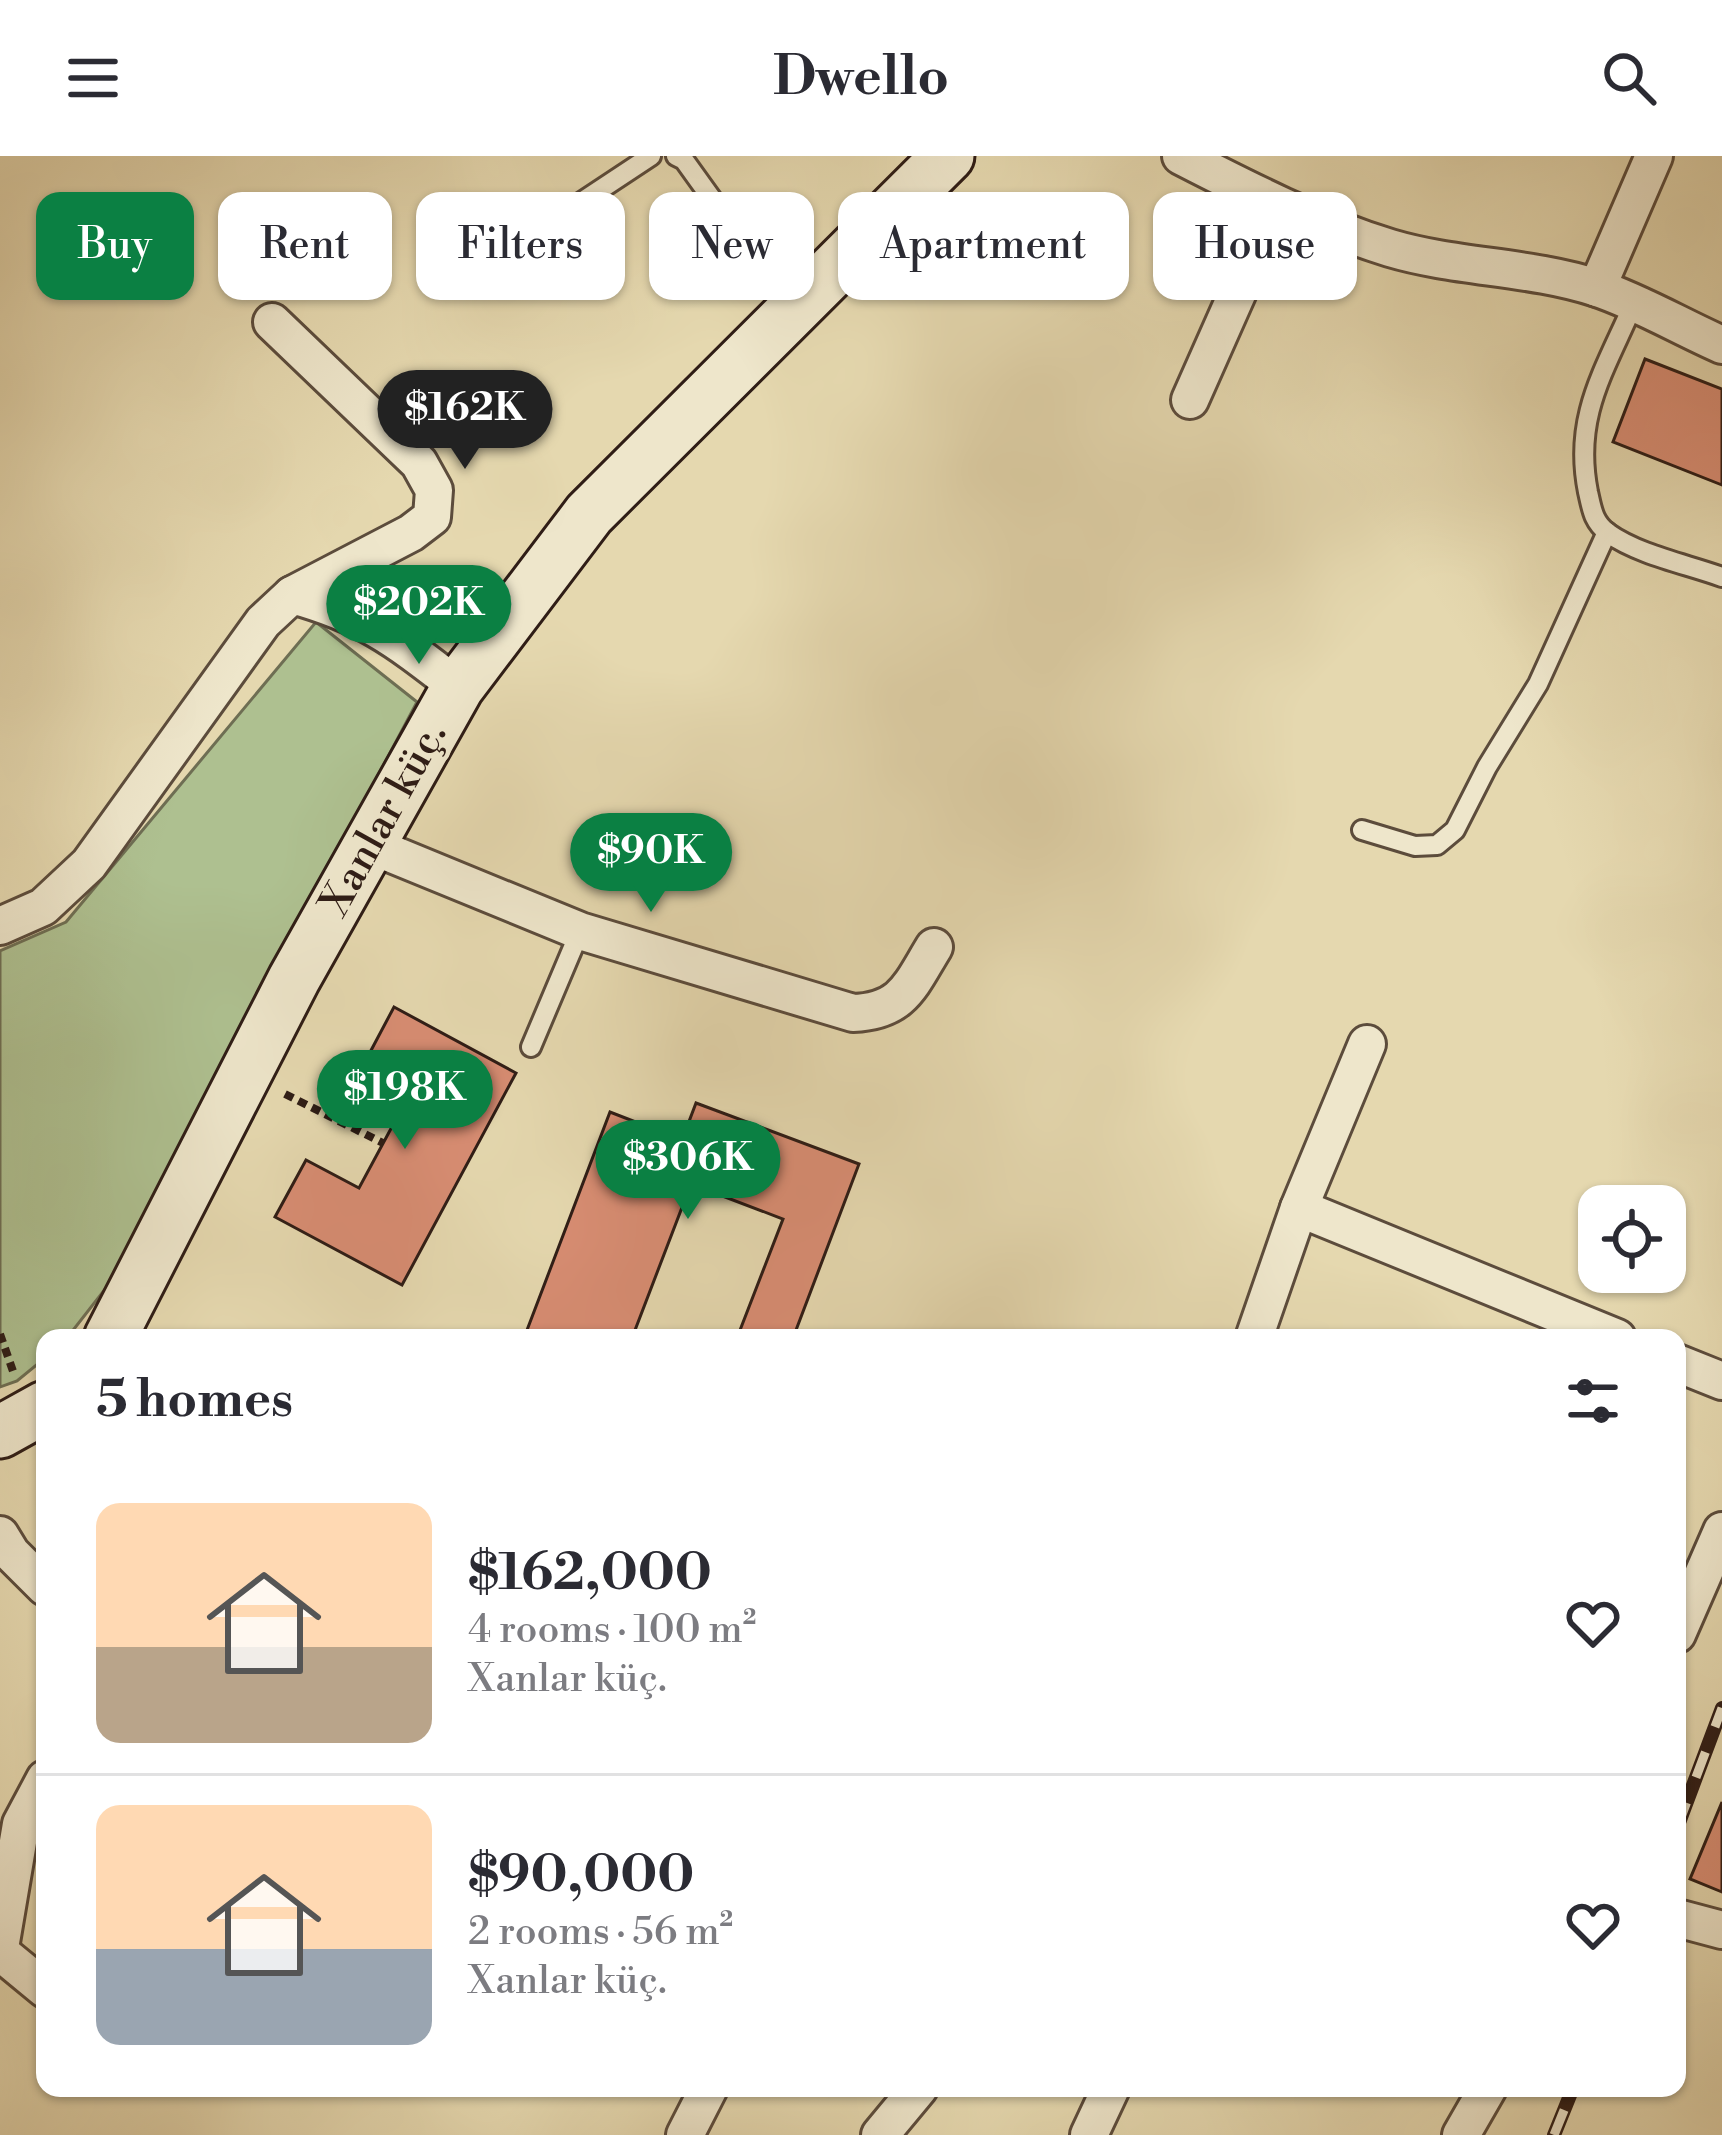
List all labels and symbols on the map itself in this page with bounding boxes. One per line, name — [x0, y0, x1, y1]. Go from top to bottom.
pin: $162K — [381, 370, 549, 472]
pin: $202K — [335, 565, 503, 667]
street label: Xanlar küç. — [308, 713, 459, 926]
pin: $90K — [580, 813, 722, 915]
pin: $198K — [321, 1050, 489, 1152]
pin: $306K — [604, 1120, 772, 1222]

